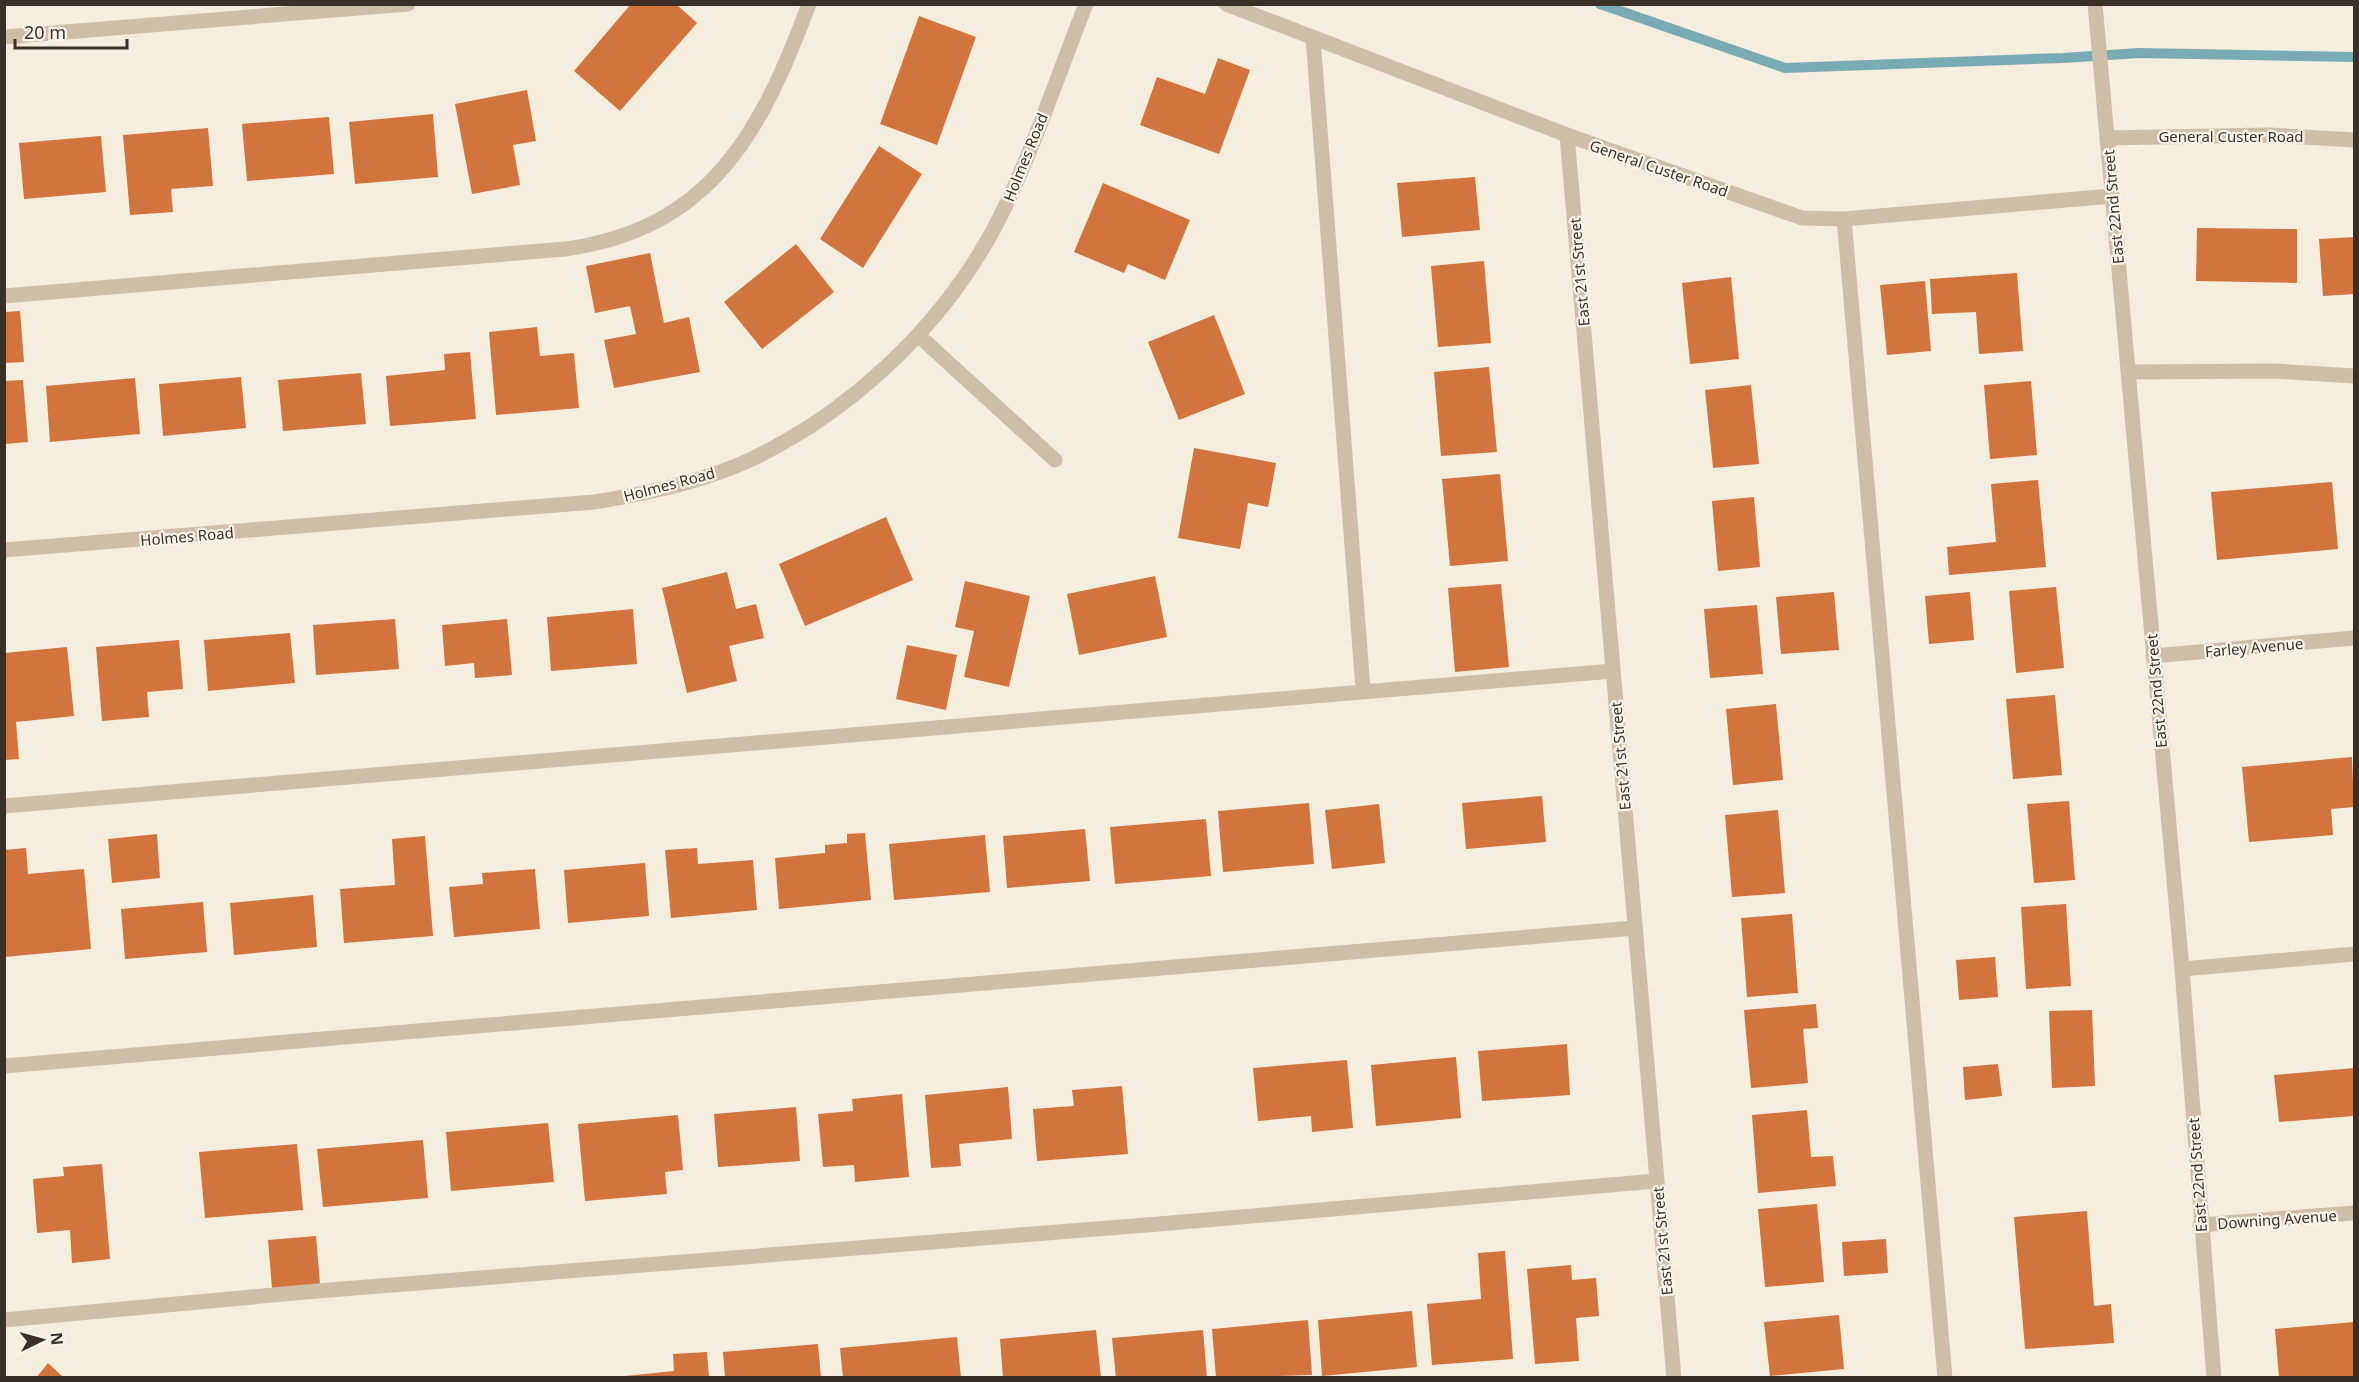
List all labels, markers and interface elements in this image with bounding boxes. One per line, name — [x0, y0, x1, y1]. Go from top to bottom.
scale bar — [15, 12, 128, 50]
text: 20 m — [24, 20, 66, 44]
street label: Holmes Road — [998, 110, 1052, 204]
street label: General Custer Road — [2158, 126, 2304, 146]
street label: General Custer Road — [1587, 135, 1731, 201]
street label: East 22nd Street — [2098, 148, 2128, 265]
street label: East 21st Street — [1564, 216, 1594, 327]
street label: Holmes Road — [621, 462, 717, 506]
street label: Holmes Road — [139, 522, 235, 550]
street label: East 22nd Street — [2141, 632, 2171, 749]
street label: Farley Avenue — [2204, 633, 2304, 661]
street label: East 21st Street — [1605, 700, 1635, 811]
street label: East 22nd Street — [2183, 1117, 2211, 1233]
street label: East 21st Street — [1647, 1185, 1677, 1296]
street label: Downing Avenue — [2217, 1205, 2337, 1233]
north arrow — [12, 1310, 72, 1370]
text: N — [45, 1331, 68, 1346]

